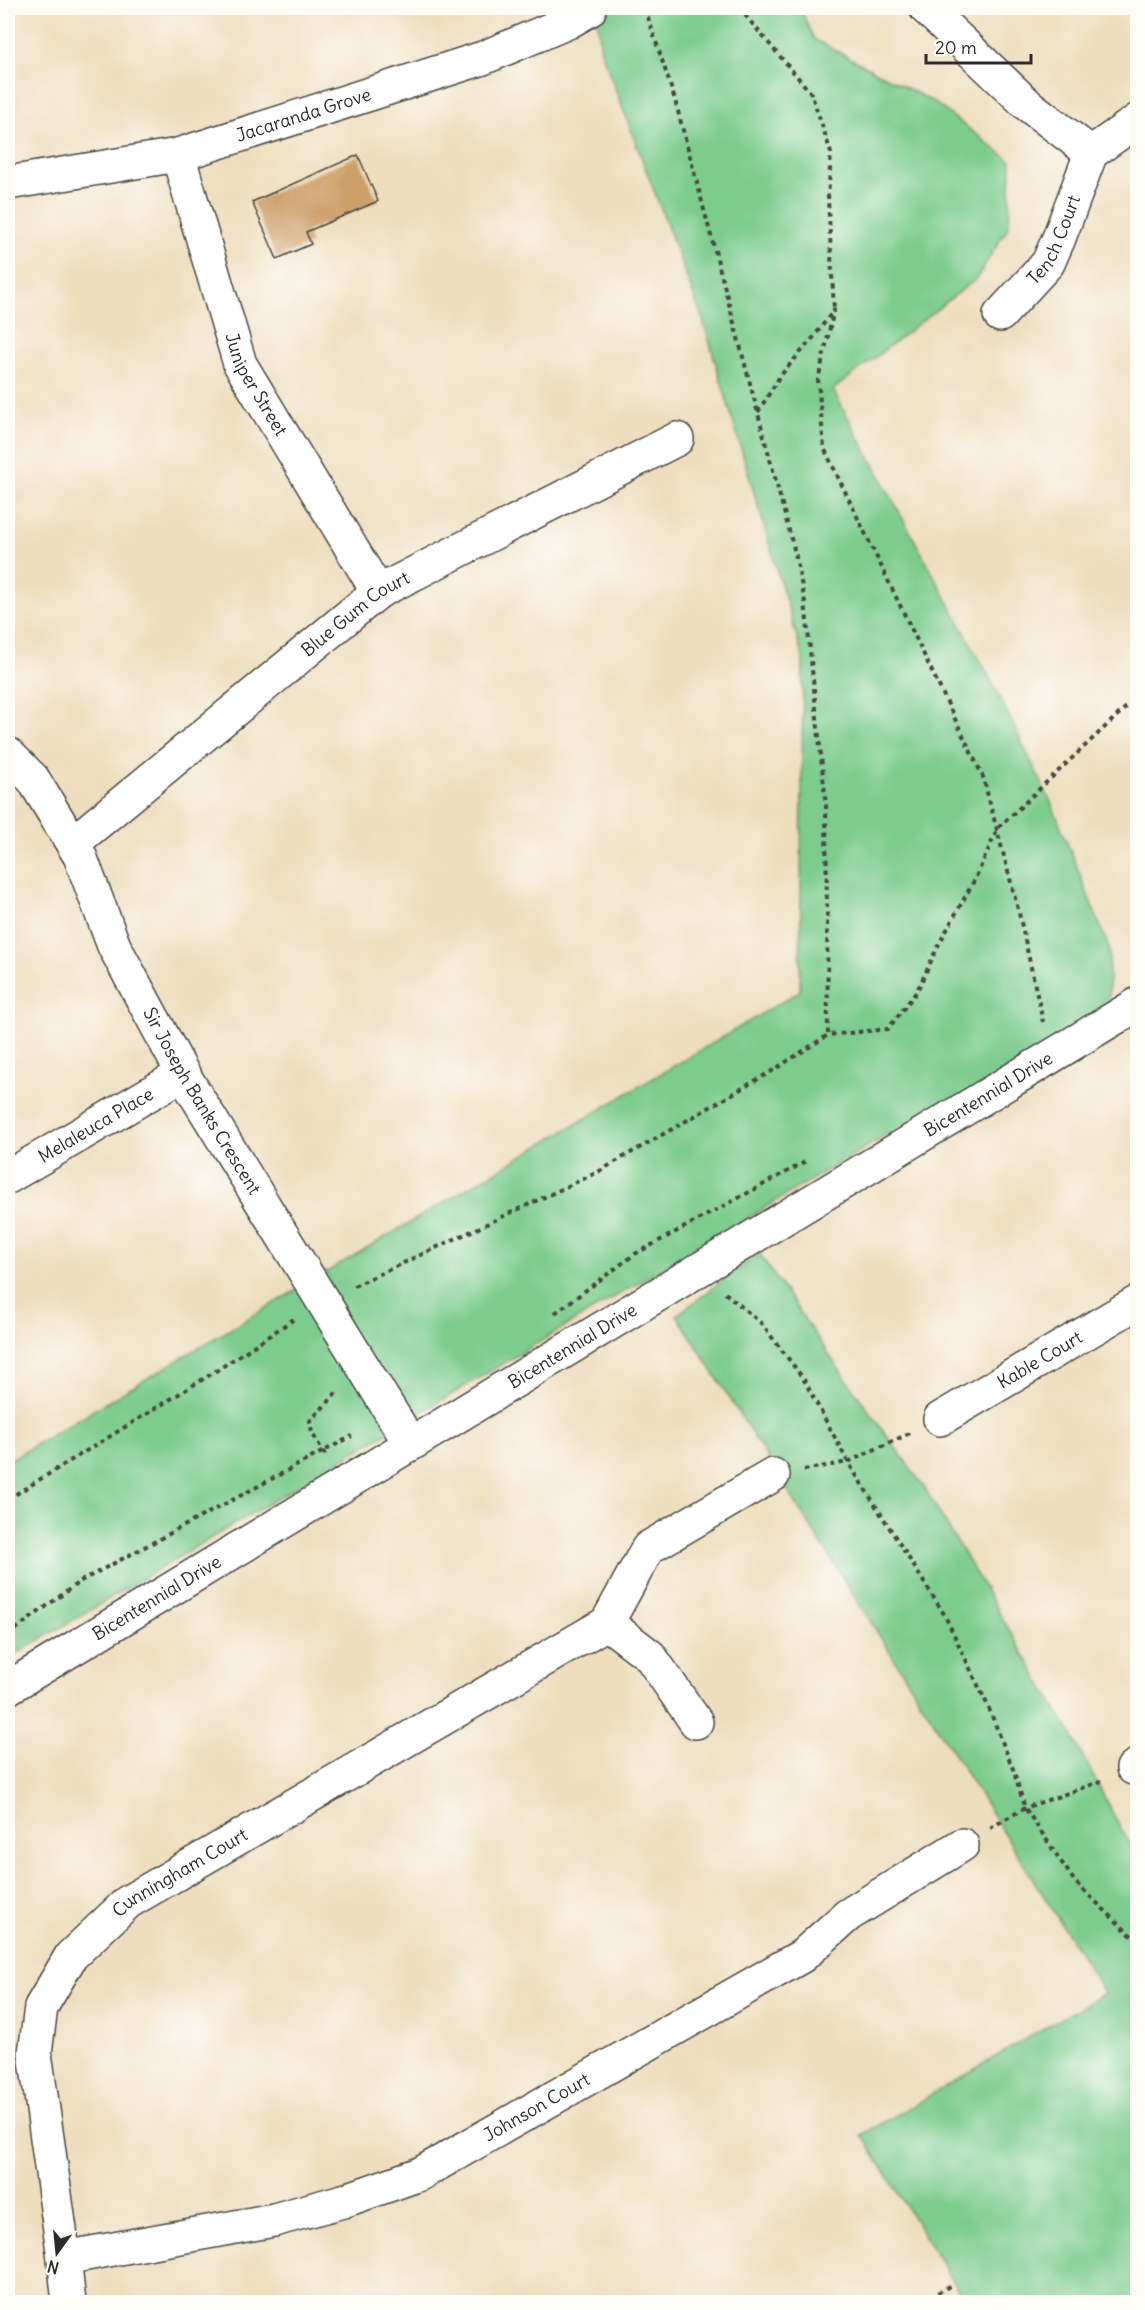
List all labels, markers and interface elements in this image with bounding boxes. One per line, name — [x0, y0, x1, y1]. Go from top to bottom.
scale bar — [926, 27, 1031, 65]
text: 20 m — [935, 36, 977, 59]
street label: Jacaranda Grove — [233, 82, 374, 147]
street label: Tench Court — [1022, 192, 1085, 289]
street label: Juniper Street — [220, 330, 293, 440]
street label: Blue Gum Court — [296, 566, 413, 661]
street label: Sir Joseph Banks Crescent — [138, 1003, 266, 1199]
street label: Bicentennial Drive — [920, 1046, 1057, 1142]
street label: Melaleuca Place — [34, 1082, 157, 1168]
street label: Bicentennial Drive — [504, 1298, 641, 1394]
street label: Kable Court — [993, 1325, 1086, 1394]
street label: Bicentennial Drive — [88, 1550, 225, 1645]
street label: Cunningham Court — [107, 1823, 252, 1922]
street label: Johnson Court — [479, 2067, 594, 2146]
north arrow — [27, 2223, 87, 2283]
text: N — [45, 2256, 61, 2279]

